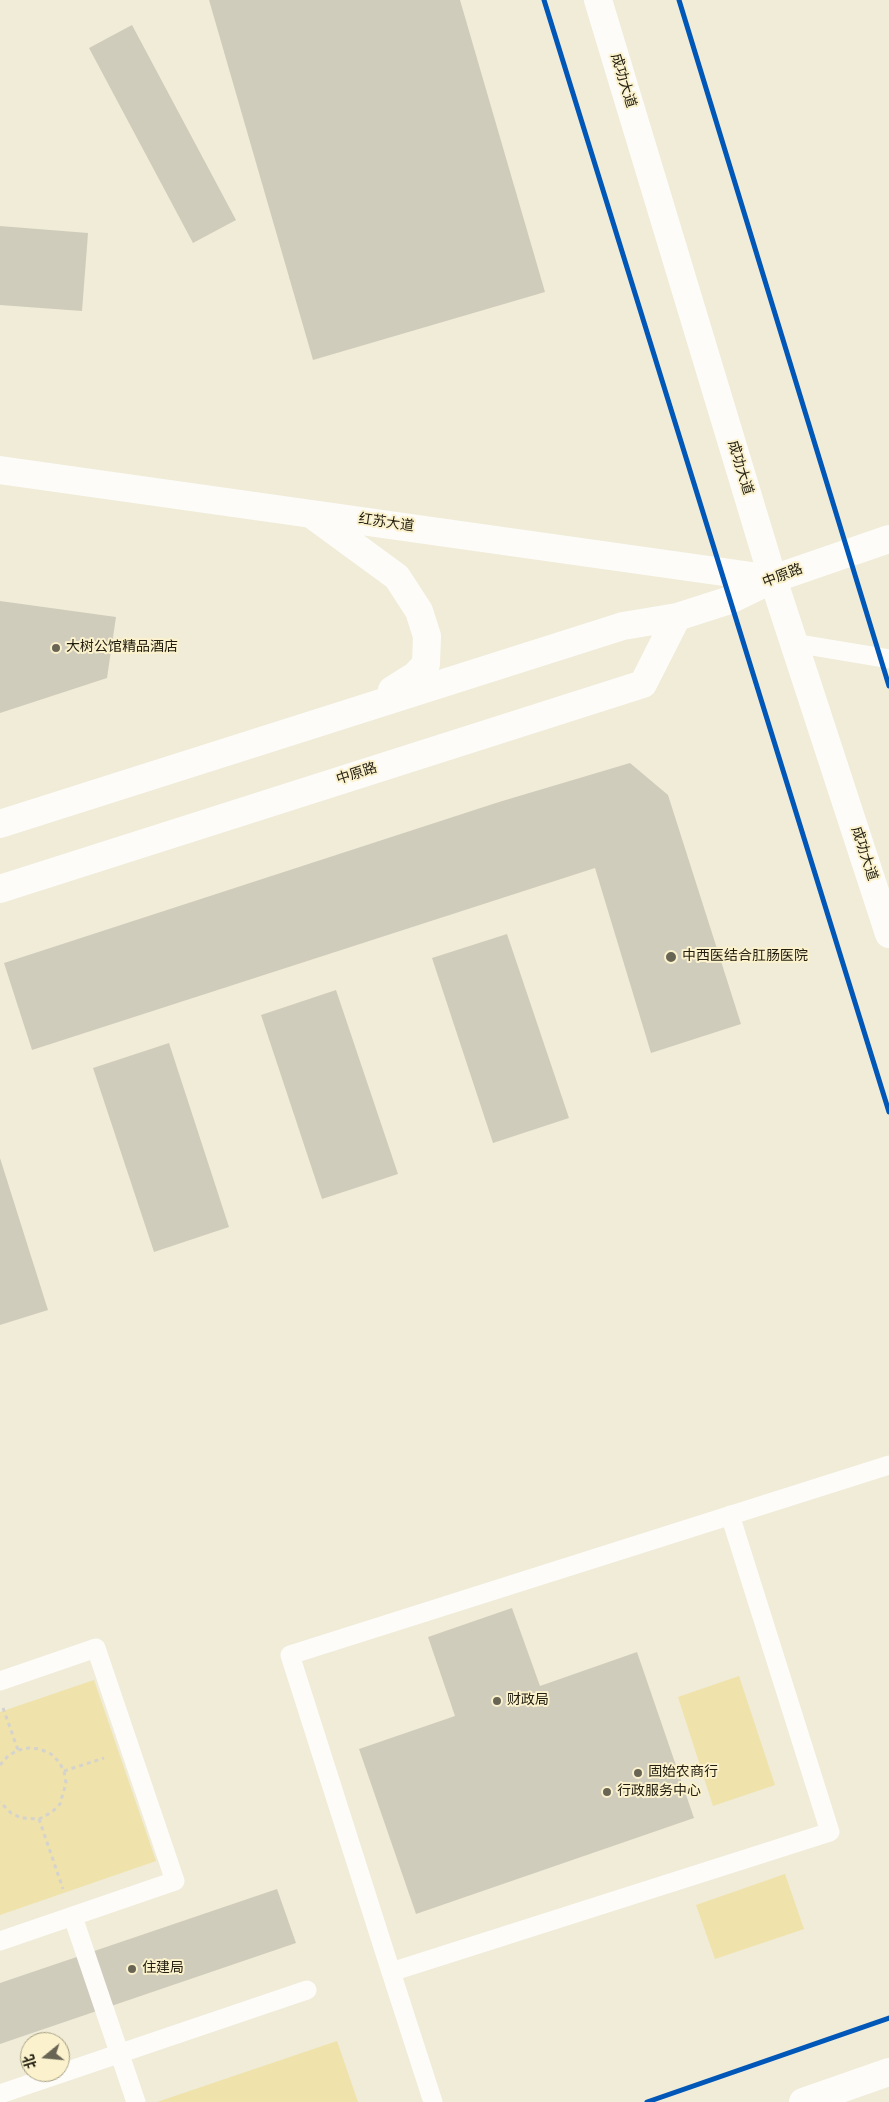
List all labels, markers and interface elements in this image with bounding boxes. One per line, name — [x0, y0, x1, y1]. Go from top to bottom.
street label: 成功大道 — [606, 52, 638, 110]
street label: 成功大道 — [723, 439, 755, 497]
street label: 红苏大道 — [357, 512, 415, 536]
street label: 中原路 — [760, 562, 806, 592]
place label: 大树公馆精品酒店 — [66, 640, 178, 656]
marker: 大树公馆精品酒店 — [50, 642, 62, 654]
street label: 中原路 — [334, 761, 380, 789]
street label: 成功大道 — [846, 825, 880, 883]
place label: 中西医结合肛肠医院 — [682, 949, 808, 965]
marker: 中西医结合肛肠医院 — [664, 950, 678, 964]
place label: 财政局 — [507, 1693, 549, 1709]
marker: 财政局 — [491, 1695, 503, 1707]
place label: 固始农商行 — [648, 1765, 718, 1781]
marker: 固始农商行 — [632, 1767, 644, 1779]
place label: 行政服务中心 — [617, 1784, 701, 1800]
marker: 行政服务中心 — [601, 1786, 613, 1798]
place label: 住建局 — [142, 1961, 184, 1977]
marker: 住建局 — [126, 1963, 138, 1975]
north arrow — [20, 2032, 70, 2082]
text: 北 — [21, 2052, 41, 2070]

